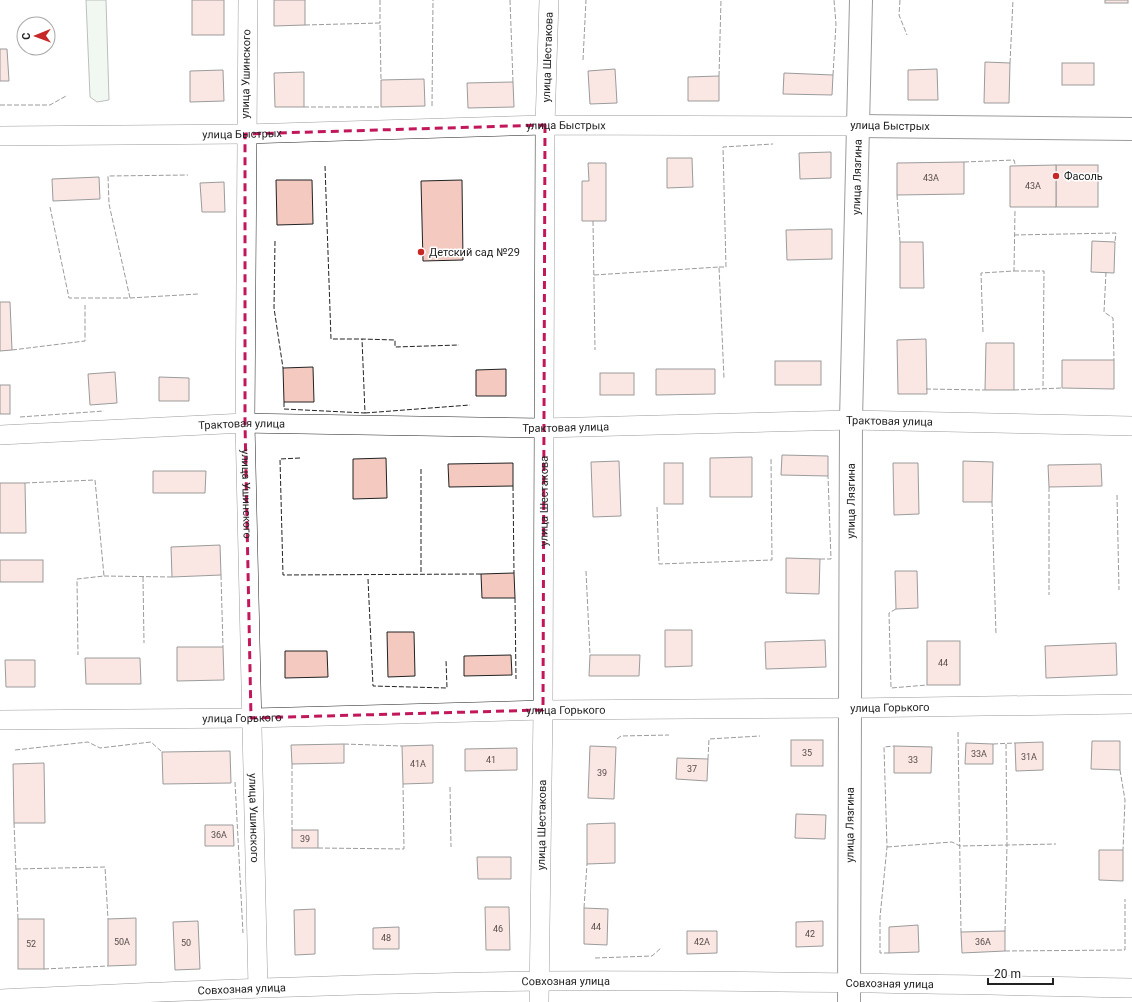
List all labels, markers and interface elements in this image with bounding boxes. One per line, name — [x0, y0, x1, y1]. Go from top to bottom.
street label: улица Шестакова — [539, 12, 555, 103]
north arrow — [16, 16, 56, 56]
street label: улица Ушинского — [239, 29, 253, 119]
text: С — [20, 32, 33, 40]
street label: улица Быстрых — [526, 118, 606, 132]
street label: улица Быстрых — [850, 119, 930, 133]
street label: улица Быстрых — [202, 126, 283, 141]
street label: улица Лязгина — [849, 139, 864, 215]
place label: Фасоль — [1064, 170, 1103, 183]
marker: Фасоль — [1051, 171, 1061, 181]
house number: 43А — [923, 173, 939, 183]
house number: 43А — [1025, 181, 1041, 191]
place label: Детский сад №29 — [429, 246, 520, 259]
marker: Детский сад №29 — [416, 247, 426, 257]
street label: Трактовая улица — [846, 413, 933, 428]
street label: Трактовая улица — [198, 416, 285, 432]
street label: Трактовая улица — [522, 420, 609, 435]
street label: улица Ушинского — [239, 449, 254, 539]
street label: улица Шестакова — [537, 456, 550, 546]
street label: улица Лязгина — [844, 463, 857, 539]
house number: 44 — [938, 658, 948, 668]
street label: улица Горького — [850, 700, 930, 715]
street label: улица Горького — [526, 703, 606, 717]
street label: улица Горького — [202, 711, 282, 725]
house number: 35 — [802, 748, 812, 758]
house number: 33А — [971, 749, 987, 759]
house number: 31А — [1021, 752, 1037, 762]
house number: 41 — [486, 755, 496, 765]
house number: 33 — [908, 755, 918, 765]
house number: 41А — [410, 759, 426, 769]
house number: 37 — [687, 764, 697, 774]
house number: 39 — [597, 768, 607, 778]
street label: улица Ушинского — [247, 773, 262, 863]
street label: улица Шестакова — [534, 780, 549, 870]
street label: улица Лязгина — [843, 787, 856, 863]
house number: 36А — [211, 830, 227, 840]
house number: 39 — [300, 834, 310, 844]
house number: 44 — [591, 922, 601, 932]
house number: 46 — [493, 924, 503, 934]
house number: 42 — [805, 929, 815, 939]
house number: 48 — [381, 933, 391, 943]
house number: 50А — [114, 937, 130, 947]
house number: 42А — [694, 937, 710, 947]
house number: 36А — [975, 937, 991, 947]
house number: 50 — [181, 938, 191, 948]
house number: 52 — [26, 939, 36, 949]
scale bar — [988, 960, 1053, 986]
text: 20 m — [994, 967, 1021, 981]
street label: Совхозная улица — [521, 974, 610, 988]
street label: Совхозная улица — [845, 976, 934, 991]
street label: Совхозная улица — [197, 981, 286, 997]

